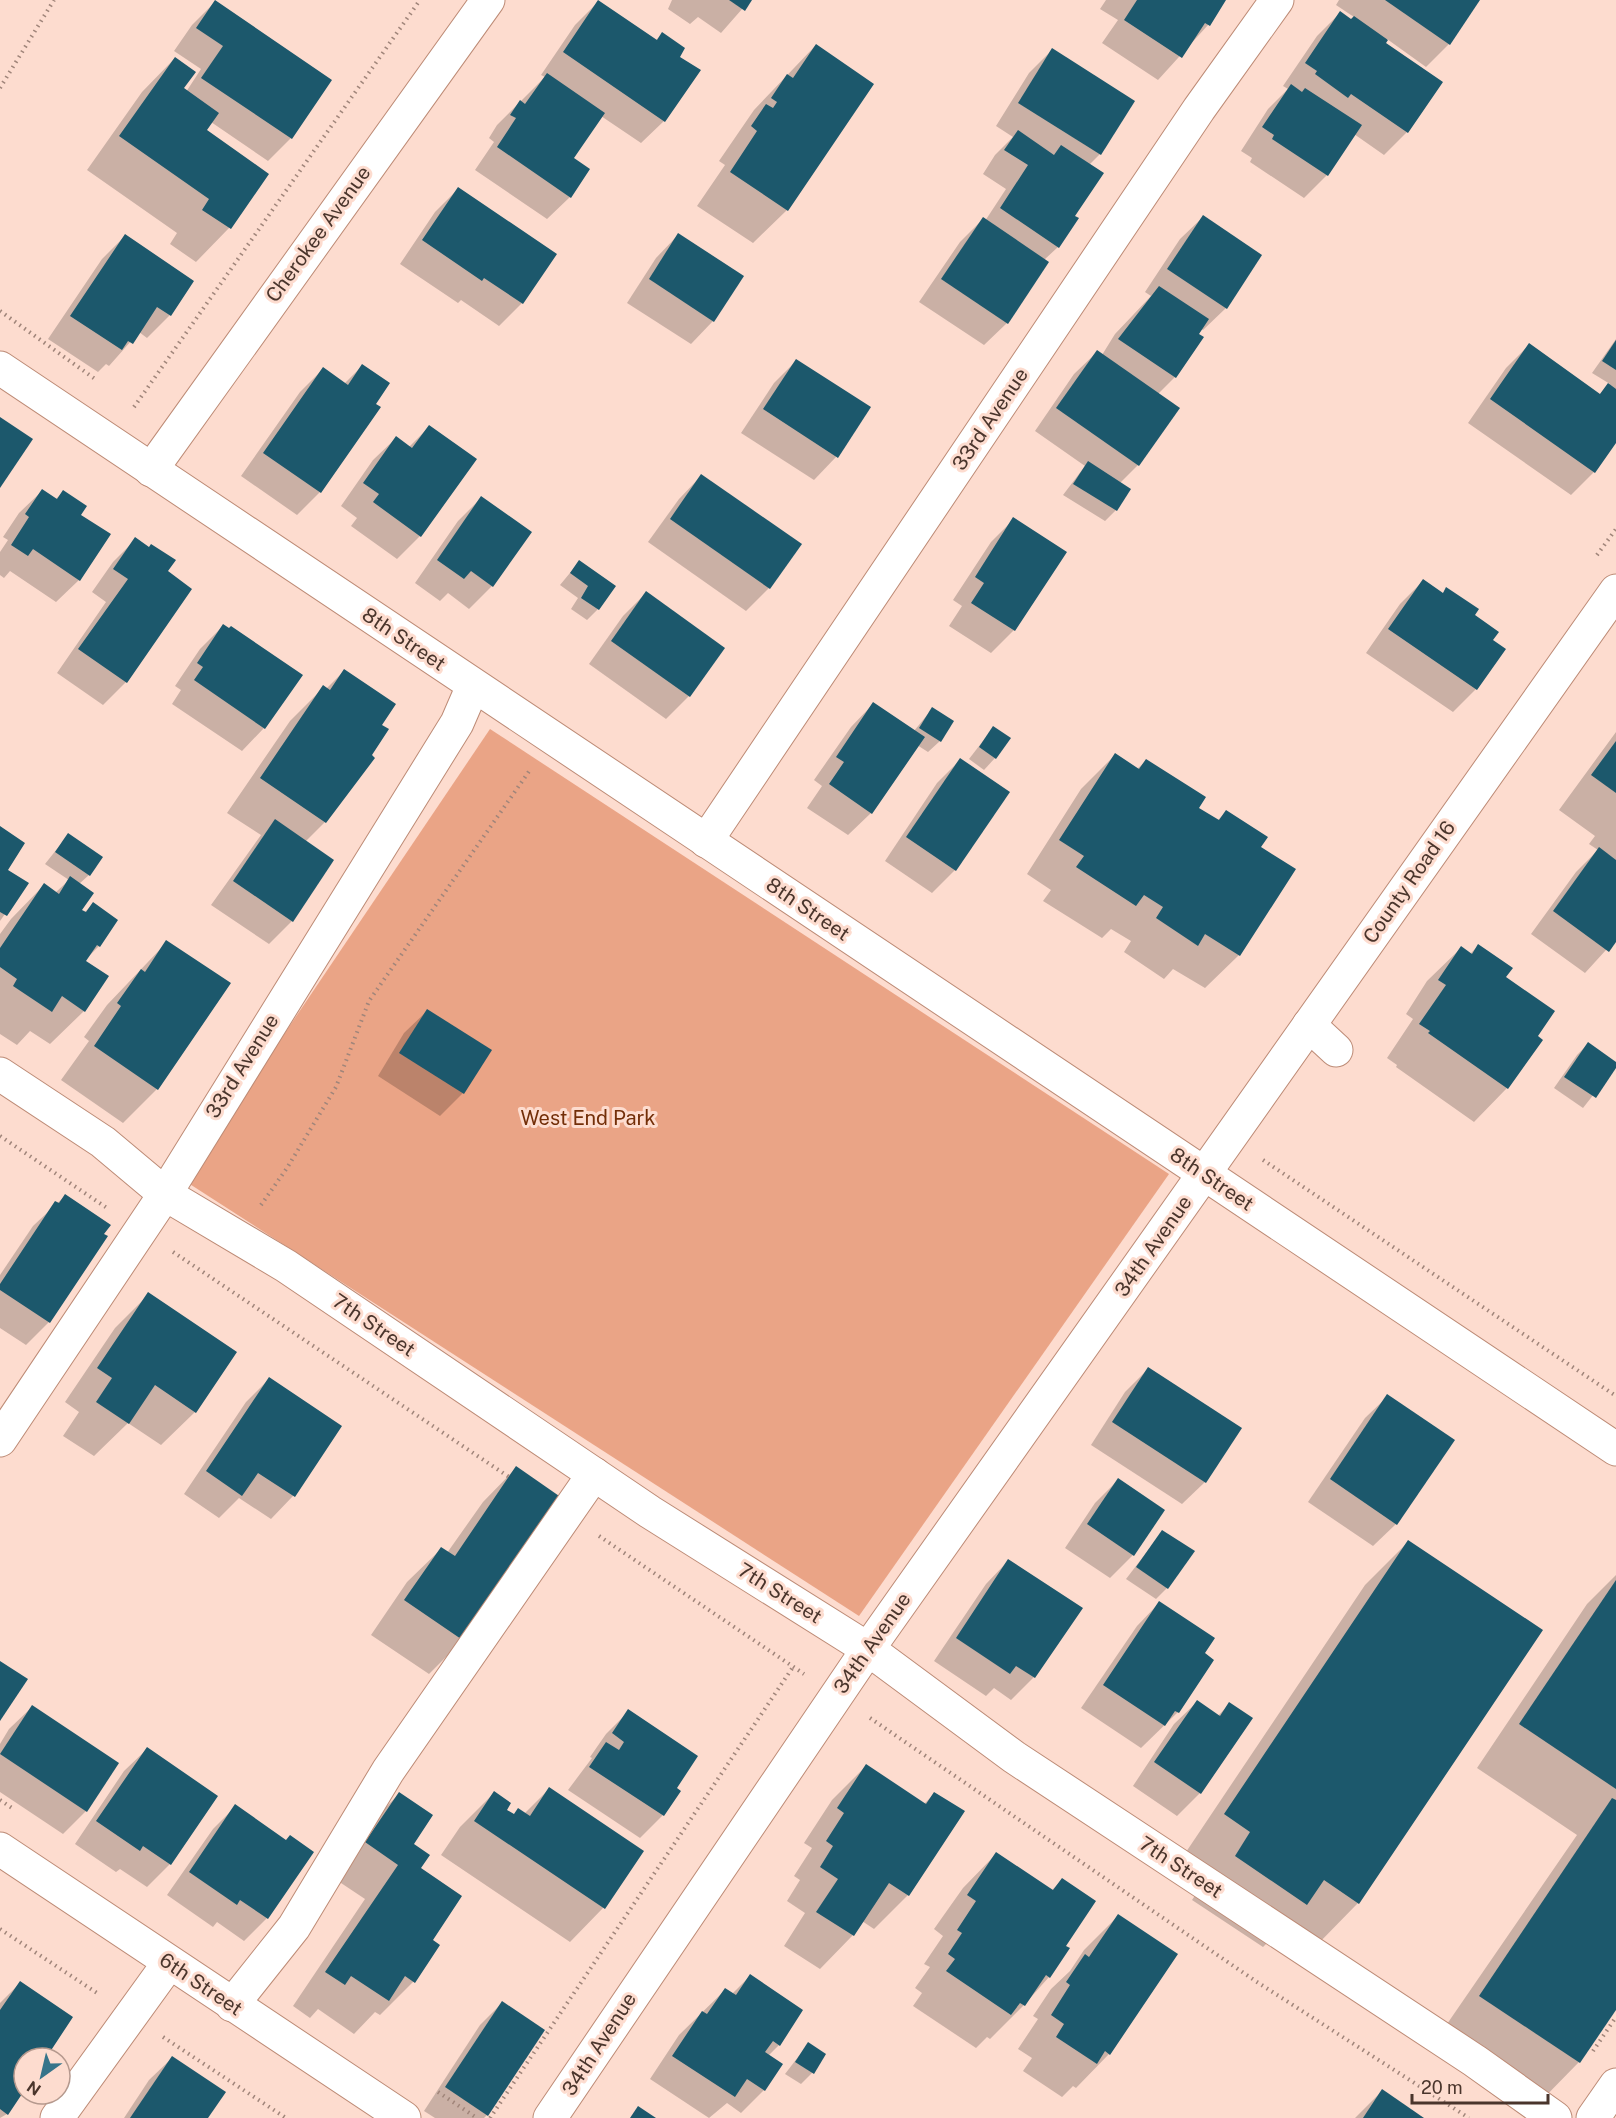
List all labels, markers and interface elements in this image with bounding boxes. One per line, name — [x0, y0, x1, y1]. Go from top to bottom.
street label: Cherokee Avenue — [261, 161, 375, 307]
street label: 33rd Avenue — [947, 363, 1033, 475]
street label: 8th Street — [358, 602, 450, 676]
street label: County Road 16 — [1358, 816, 1460, 948]
street label: 8th Street — [762, 872, 854, 946]
street label: 33rd Avenue — [201, 1010, 283, 1122]
park label: West End Park — [520, 1106, 656, 1130]
street label: 8th Street — [1166, 1142, 1258, 1216]
street label: 34th Avenue — [1109, 1191, 1197, 1301]
street label: 7th Street — [328, 1289, 420, 1361]
street label: 7th Street — [734, 1558, 826, 1628]
street label: 34th Avenue — [828, 1588, 916, 1698]
street label: 7th Street — [1135, 1831, 1227, 1903]
street label: 6th Street — [155, 1947, 247, 2021]
street label: 34th Avenue — [557, 1988, 641, 2100]
north arrow — [12, 2046, 72, 2106]
scale bar — [1412, 2067, 1548, 2105]
text: N — [23, 2077, 44, 2099]
text: 20 m — [1421, 2077, 1463, 2098]

